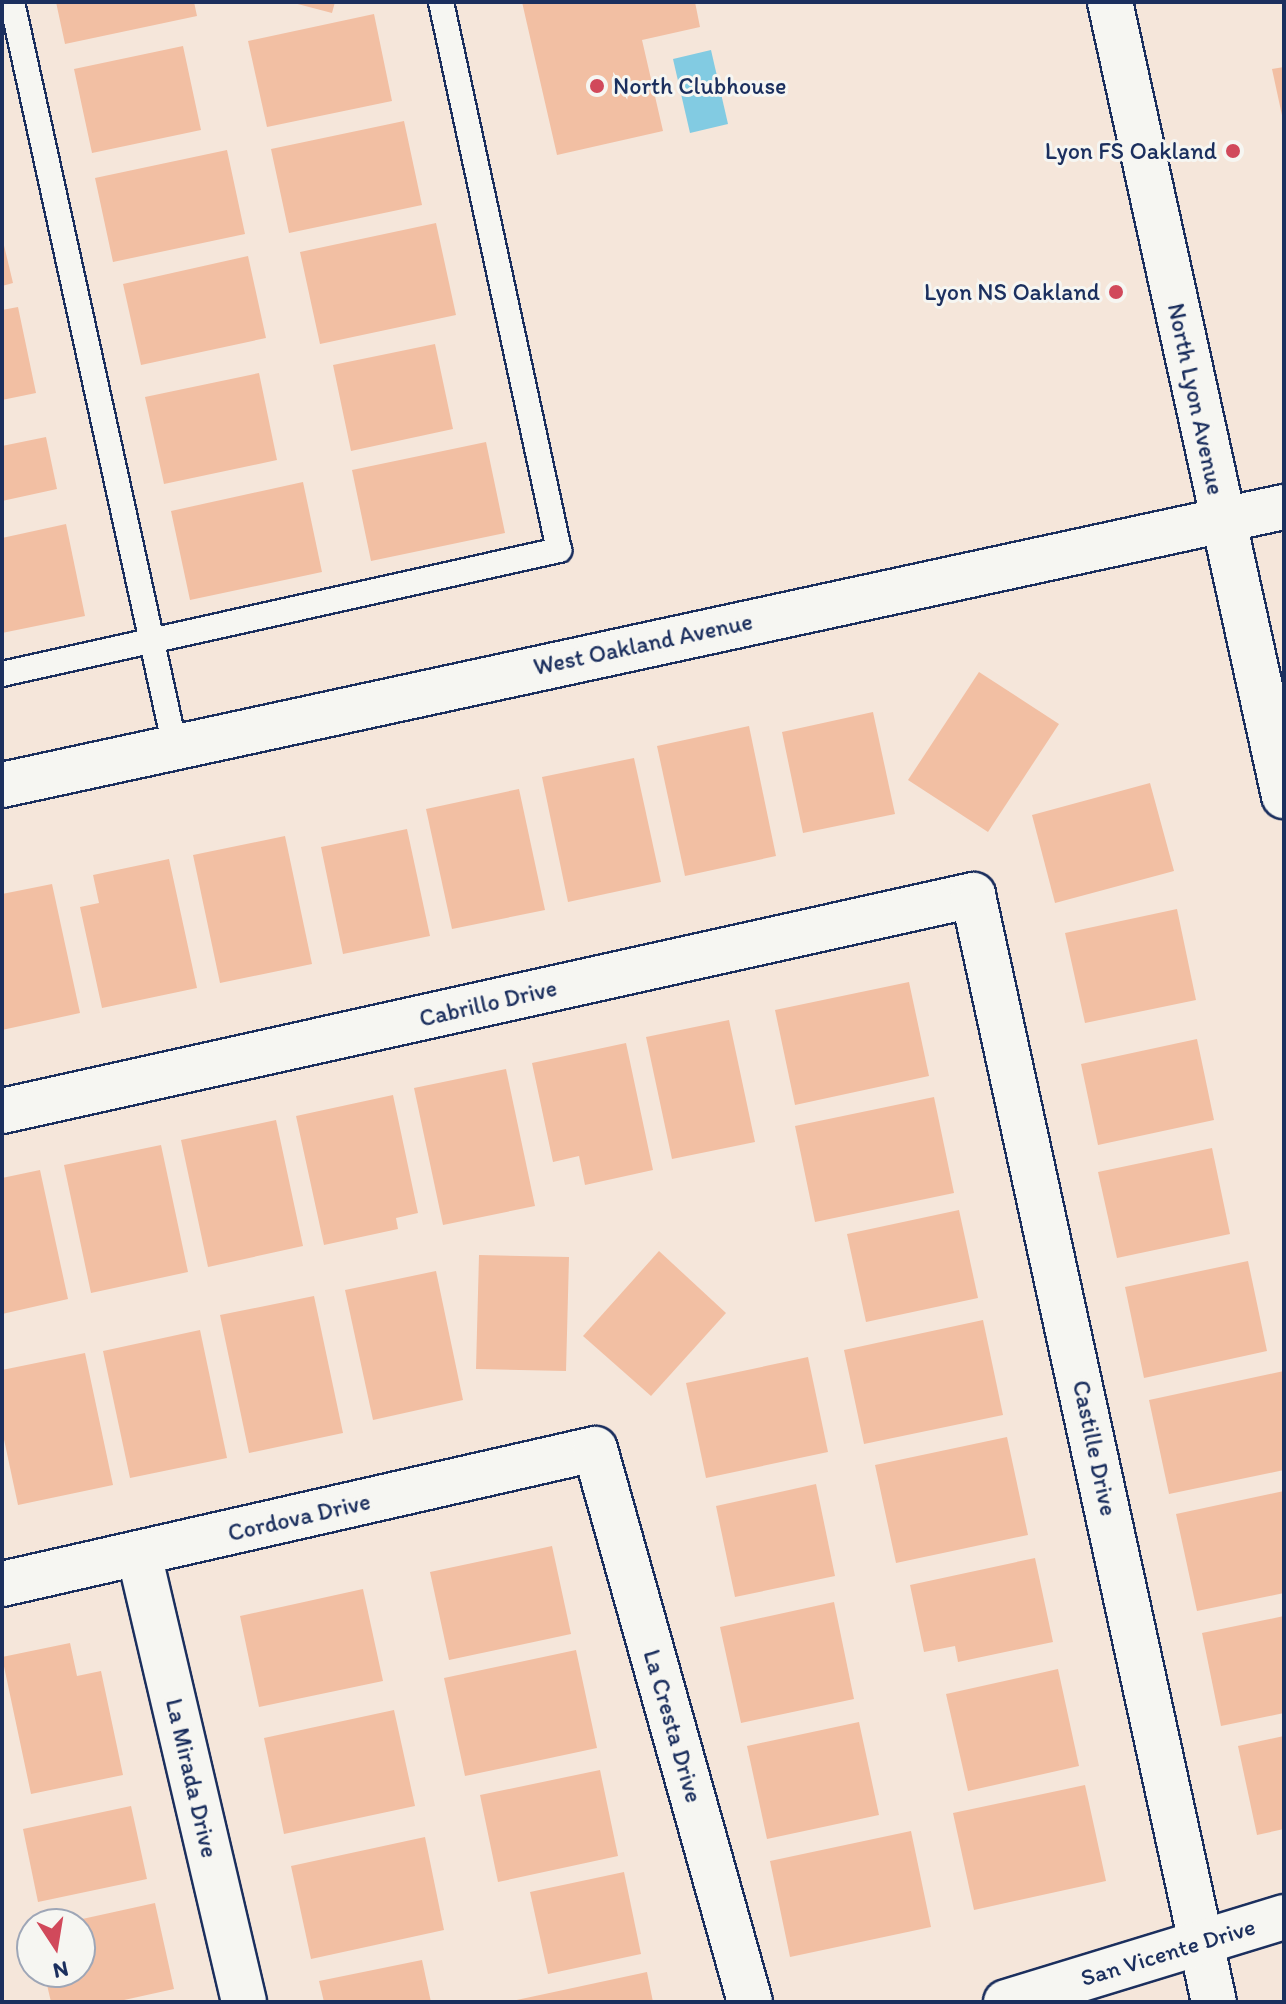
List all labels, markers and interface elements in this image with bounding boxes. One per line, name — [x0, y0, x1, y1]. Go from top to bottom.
place label: North Clubhouse — [613, 72, 787, 100]
marker: North Clubhouse — [588, 77, 606, 95]
place label: Lyon FS Oakland — [1045, 137, 1217, 165]
marker: Lyon FS Oakland — [1224, 142, 1242, 160]
place label: Lyon NS Oakland — [924, 278, 1100, 306]
marker: Lyon NS Oakland — [1107, 283, 1125, 301]
street label: North Lyon Avenue — [1162, 301, 1230, 497]
street label: West Oakland Avenue — [530, 607, 756, 681]
street label: Cabrillo Drive — [416, 973, 560, 1033]
street label: Castille Drive — [1067, 1377, 1123, 1519]
street label: Cordova Drive — [225, 1487, 373, 1547]
street label: La Cresta Drive — [637, 1646, 709, 1806]
street label: La Mirada Drive — [160, 1696, 224, 1860]
north arrow — [16, 1908, 96, 1988]
street label: San Vicente Drive — [1077, 1912, 1259, 1992]
text: N — [51, 1955, 71, 1985]

